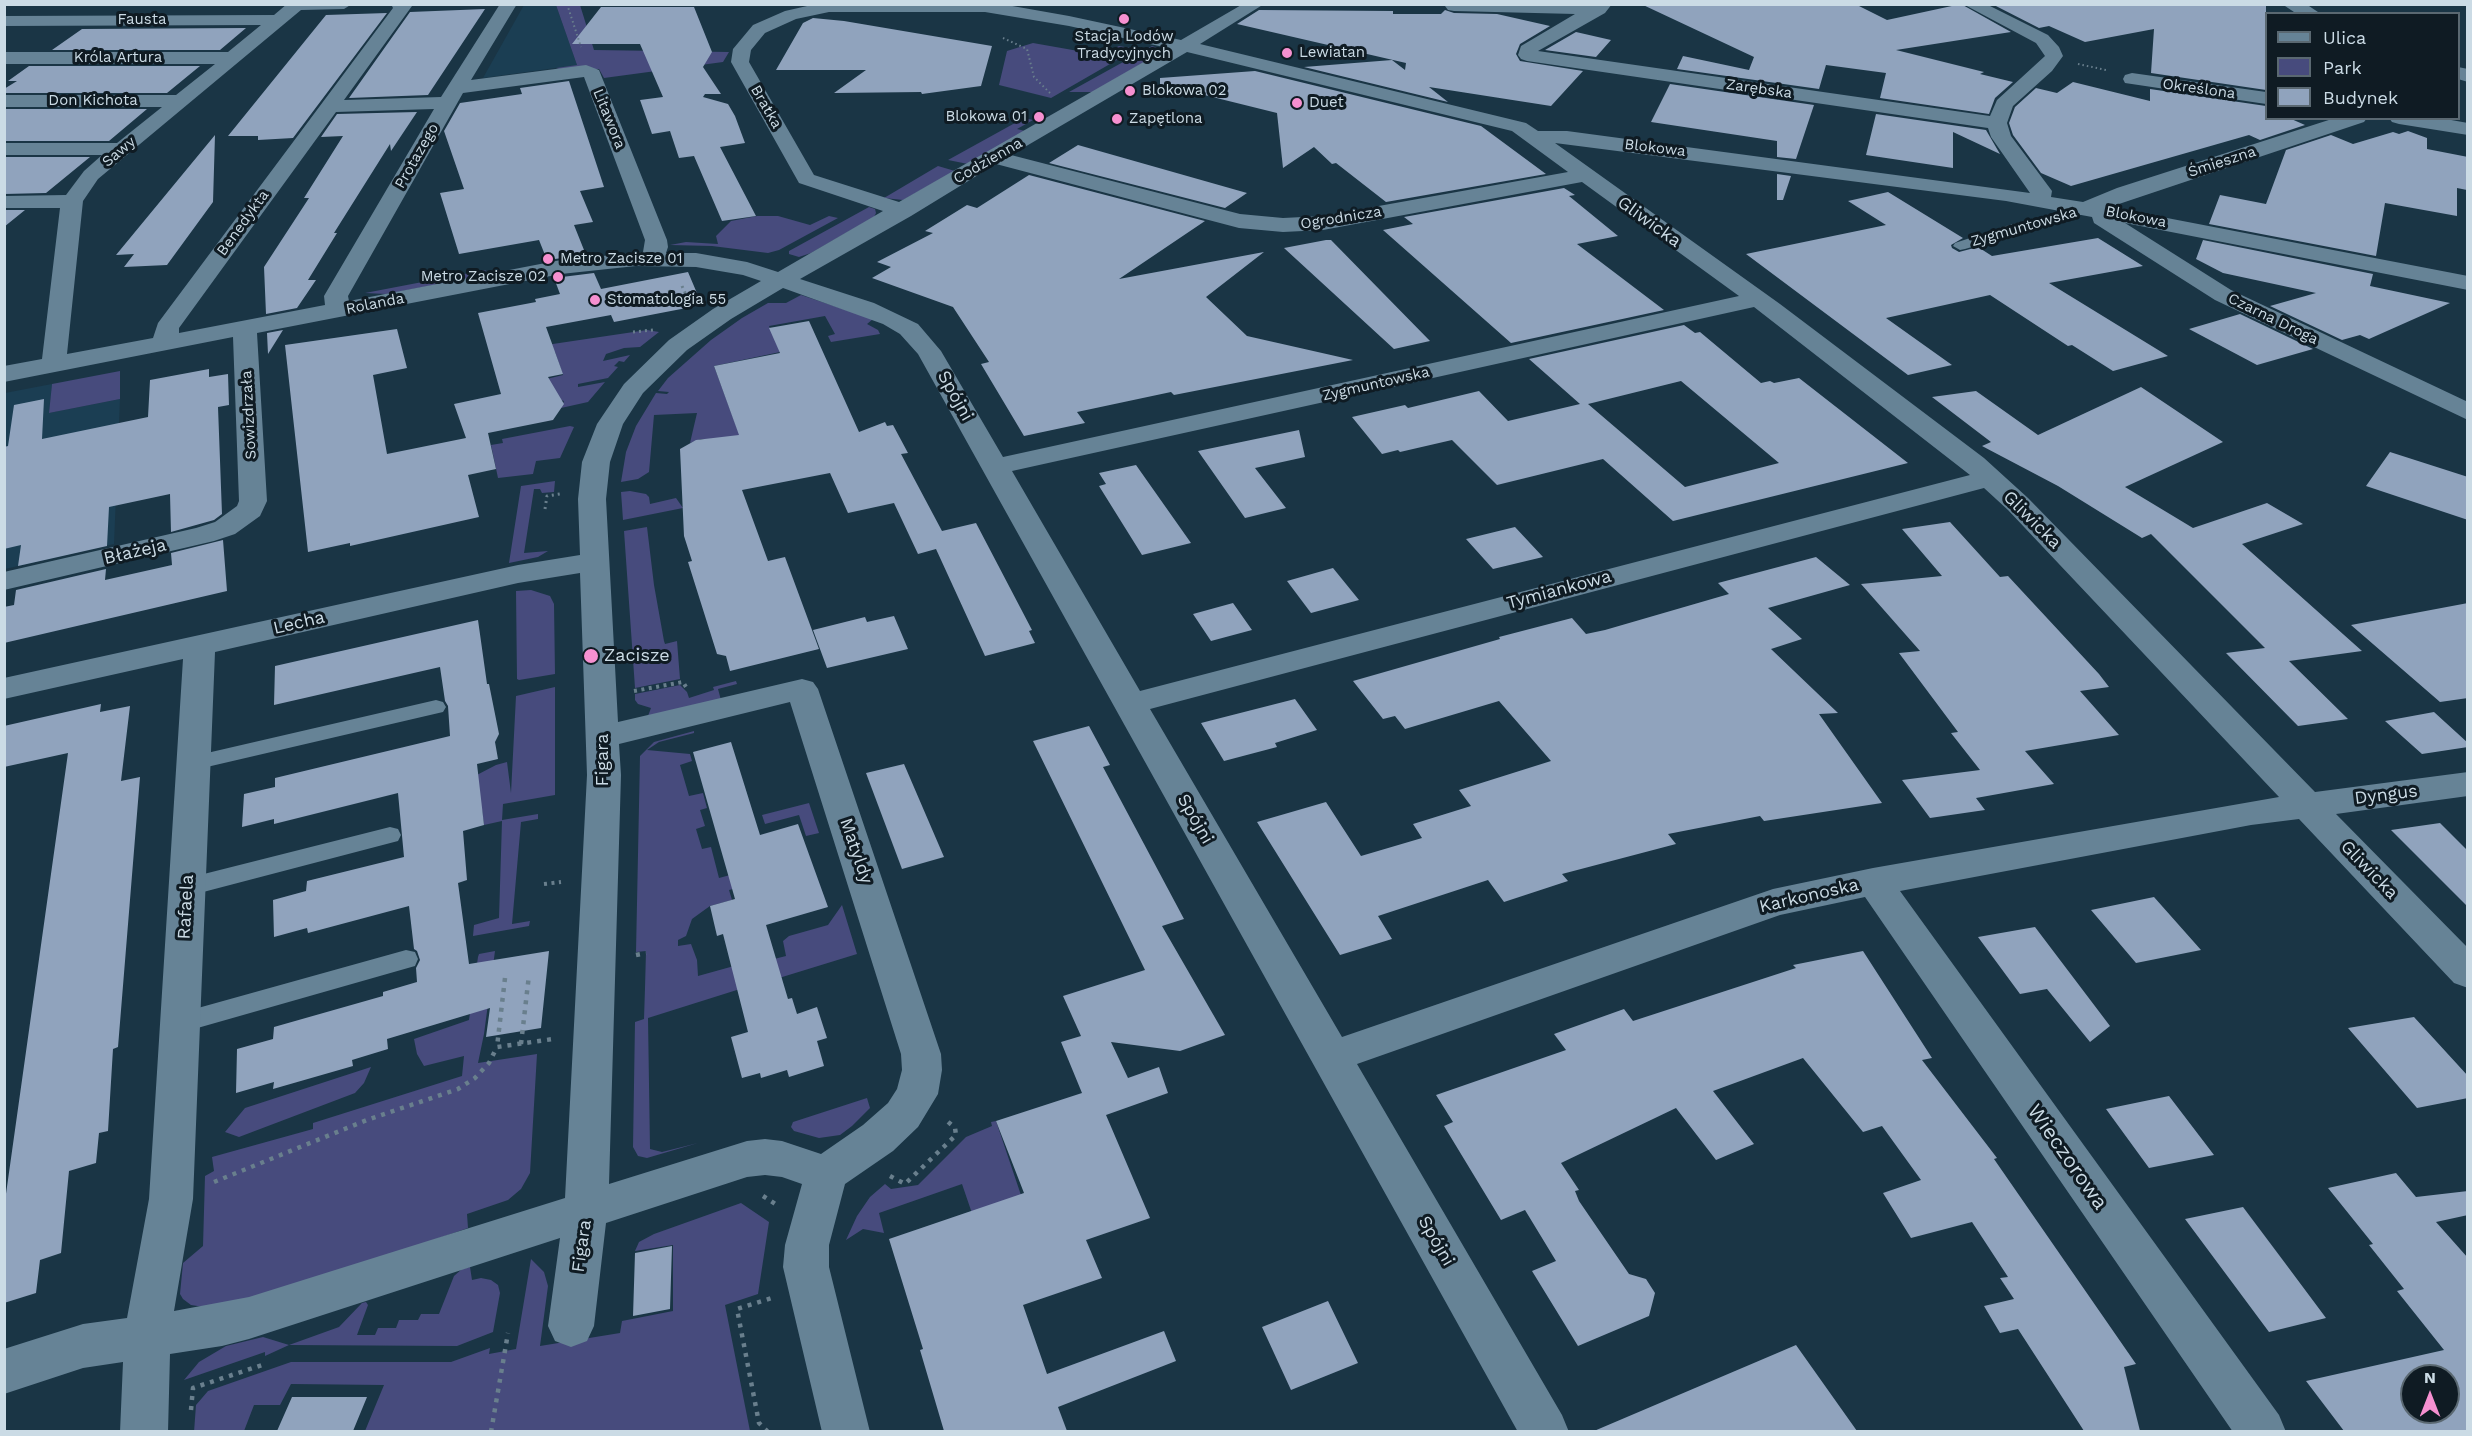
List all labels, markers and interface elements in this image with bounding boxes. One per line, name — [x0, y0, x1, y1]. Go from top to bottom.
street label: Fausta — [118, 11, 166, 29]
marker: Stacja Lodów Tradycyjnych — [1117, 12, 1131, 26]
legend — [2265, 12, 2460, 120]
text: Ulica — [2323, 27, 2366, 48]
place label: Stacja Lodów Tradycyjnych — [1075, 28, 1173, 63]
place label: Lewiatan — [1299, 44, 1365, 62]
marker: Lewiatan — [1280, 46, 1294, 60]
street label: Króla Artura — [74, 49, 162, 67]
text: Park — [2323, 57, 2362, 78]
street label: Zarębska — [1725, 75, 1793, 103]
street label: Określona — [2161, 75, 2237, 103]
street label: Bratka — [746, 82, 786, 132]
place label: Blokowa 02 — [1142, 82, 1226, 100]
marker: Blokowa 02 — [1123, 84, 1137, 98]
street label: Litawora — [589, 86, 629, 152]
text: Budynek — [2323, 87, 2398, 108]
street label: Don Kichota — [48, 92, 138, 110]
place label: Duet — [1309, 94, 1344, 112]
marker: Duet — [1290, 96, 1304, 110]
place label: Blokowa 01 — [945, 108, 1027, 126]
marker: Blokowa 01 — [1032, 110, 1046, 124]
place label: Zapętlona — [1129, 110, 1202, 128]
marker: Zapętlona — [1110, 112, 1124, 126]
street label: Protazego — [391, 120, 443, 192]
street label: Sawy — [99, 133, 139, 171]
street label: Codzienna — [950, 134, 1026, 188]
street label: Blokowa — [1624, 135, 1686, 161]
street label: Śmieszna — [2186, 143, 2258, 181]
street label: Benedykta — [213, 187, 273, 259]
street label: Gliwicka — [1613, 192, 1685, 252]
street label: Blokowa — [2104, 202, 2168, 232]
street label: Ogrodnicza — [1299, 203, 1383, 233]
street label: Zygmuntowska — [1969, 203, 2079, 251]
place label: Metro Zacisze 01 — [560, 250, 682, 268]
marker: Metro Zacisze 01 — [541, 252, 555, 266]
place label: Metro Zacisze 02 — [421, 268, 546, 286]
marker: Metro Zacisze 02 — [551, 270, 565, 284]
street label: Czarna Droga — [2225, 289, 2321, 349]
street label: Rolanda — [344, 290, 406, 318]
place label: Stomatologia 55 — [607, 291, 726, 309]
marker: Stomatologia 55 — [588, 293, 602, 307]
street label: Zygmuntowska — [1321, 363, 1431, 405]
street label: Spójni — [932, 367, 978, 425]
street label: Sowizdrzała — [238, 370, 260, 460]
street label: Gliwicka — [1998, 486, 2066, 554]
street label: Błażeja — [102, 534, 168, 570]
street label: Tymiankowa — [1504, 566, 1614, 614]
street label: Lecha — [271, 607, 327, 639]
place label: Zacisze — [604, 645, 670, 667]
marker: Zacisze — [582, 647, 600, 665]
street label: Figara — [592, 734, 614, 786]
street label: Dyngus — [2353, 780, 2419, 810]
street label: Spójni — [1172, 790, 1218, 848]
street label: Matyldy — [835, 815, 877, 887]
street label: Gliwicka — [2336, 836, 2402, 904]
street label: Rafaela — [174, 874, 198, 940]
street label: Karkonoska — [1757, 874, 1861, 918]
street label: Wieczorowa — [2021, 1099, 2113, 1215]
street label: Spójni — [1413, 1212, 1459, 1270]
street label: Figara — [568, 1218, 596, 1274]
north arrow — [2400, 1364, 2460, 1424]
text: N — [2424, 1368, 2436, 1387]

